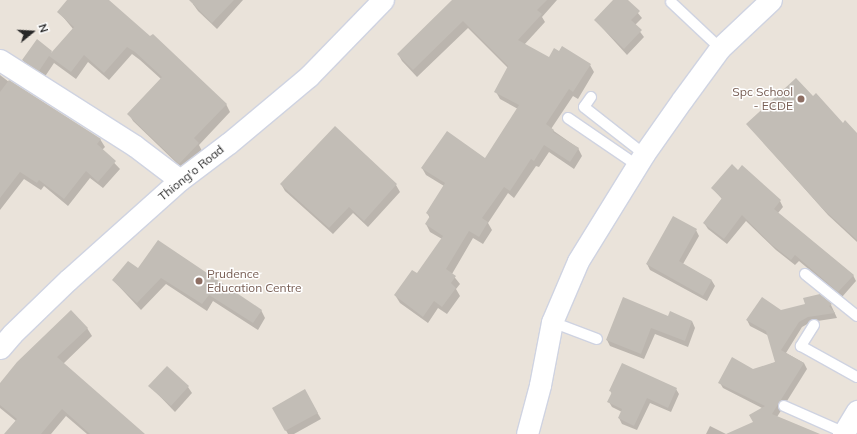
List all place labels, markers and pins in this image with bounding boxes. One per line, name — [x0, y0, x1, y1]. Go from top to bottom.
place label: Spc School - ECDE — [732, 85, 793, 113]
marker: Spc School - ECDE — [796, 94, 806, 104]
place label: Prudence Education Centre — [207, 267, 302, 295]
marker: Prudence Education Centre — [194, 276, 204, 286]

